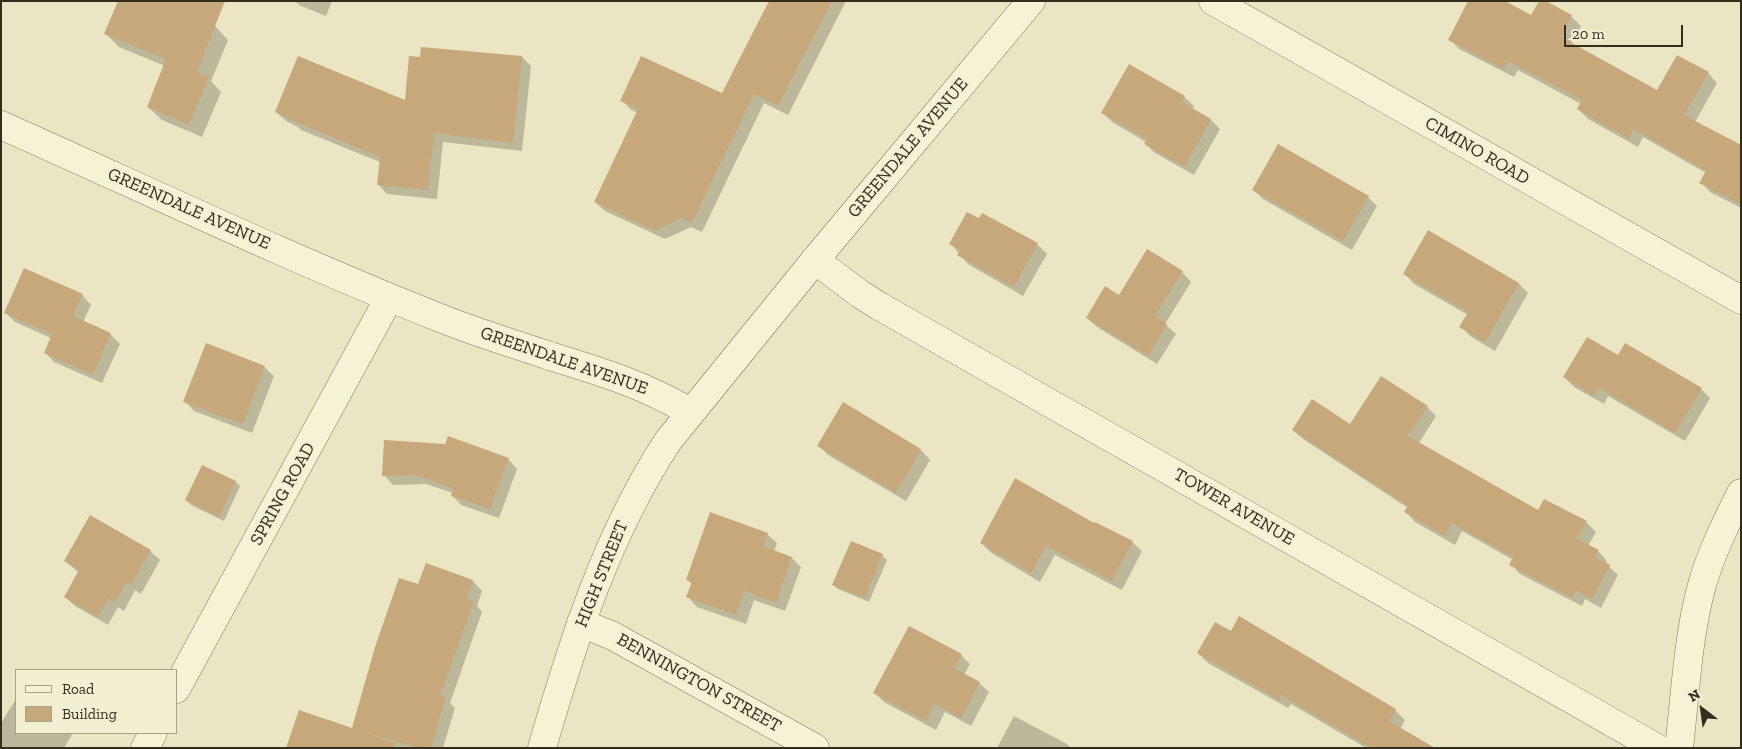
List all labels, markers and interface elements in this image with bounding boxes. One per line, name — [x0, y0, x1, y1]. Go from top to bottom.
scale bar — [1567, 15, 1686, 47]
text: 20 m — [1572, 25, 1605, 43]
street label: GREENDALE AVENUE — [843, 74, 973, 222]
street label: CIMINO ROAD — [1421, 112, 1533, 190]
street label: GREENDALE AVENUE — [104, 163, 274, 255]
street label: GREENDALE AVENUE — [477, 322, 651, 400]
street label: SPRING ROAD — [246, 439, 320, 549]
street label: TOWER AVENUE — [1170, 464, 1298, 550]
street label: HIGH STREET — [571, 517, 633, 631]
street label: BENNINGTON STREET — [613, 629, 785, 737]
legend — [15, 669, 178, 734]
text: Road — [62, 680, 94, 698]
north arrow — [1677, 684, 1727, 734]
text: N — [1685, 686, 1703, 706]
text: Building — [62, 705, 117, 723]

